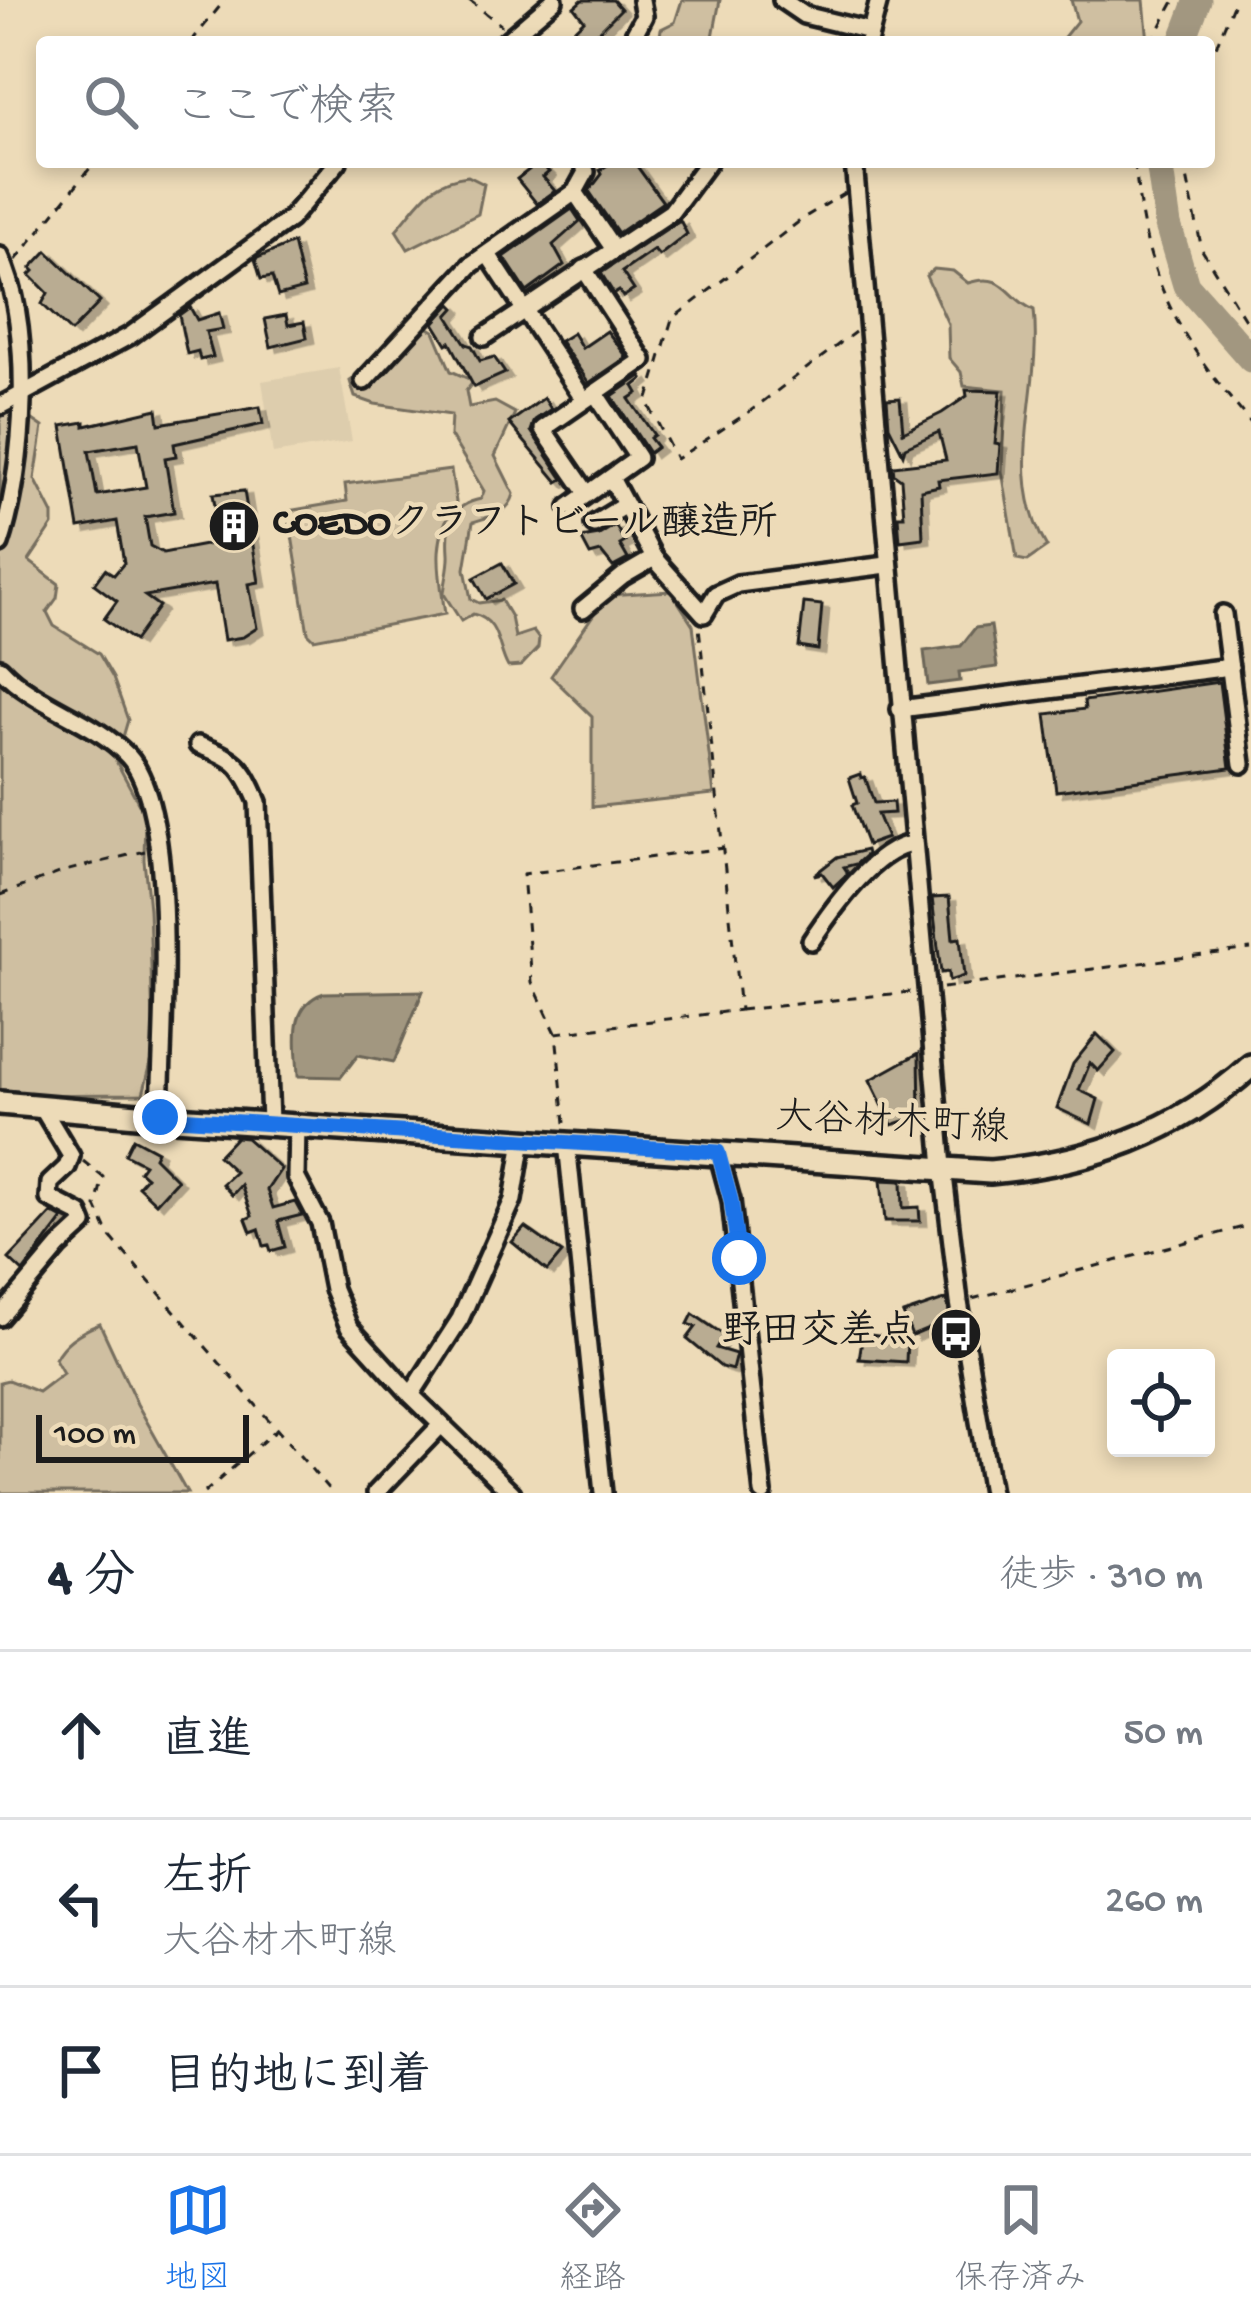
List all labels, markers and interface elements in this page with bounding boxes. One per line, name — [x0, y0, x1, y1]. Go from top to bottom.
search box — [36, 36, 1215, 168]
icon: search — [78, 69, 144, 135]
text: ここで検索 — [174, 84, 399, 137]
building icon: COEDOクラフトビール醸造所 — [206, 498, 262, 554]
place label: COEDOクラフトビール醸造所 — [273, 501, 778, 549]
route end — [133, 1090, 187, 1144]
street label: 大谷材木町線 — [774, 1095, 1010, 1155]
route start — [712, 1231, 766, 1285]
bus stop icon: 野田交差点 — [928, 1306, 984, 1362]
place label: 野田交差点 — [722, 1309, 917, 1357]
map controls — [1107, 1349, 1215, 1457]
button: locate — [1107, 1349, 1215, 1457]
scale bar — [36, 1409, 249, 1462]
text: 100 m — [54, 1417, 136, 1455]
text: 4 分 — [48, 1551, 135, 1611]
text: 徒歩 · 310 m — [999, 1556, 1203, 1602]
icon: ahead — [48, 1702, 114, 1768]
text: 50 m — [1123, 1712, 1203, 1758]
text: 直進 — [162, 1717, 252, 1770]
text: 左折 — [162, 1854, 252, 1907]
icon: left — [48, 1870, 114, 1936]
text: 260 m — [1105, 1880, 1203, 1926]
text: 大谷材木町線 — [162, 1922, 396, 1968]
icon: arrive — [48, 2038, 114, 2104]
text: 目的地に到着 — [162, 2053, 432, 2106]
tab: 地図 — [165, 2177, 231, 2300]
tab: 経路 — [560, 2177, 626, 2300]
tab: 保存済み — [955, 2177, 1087, 2300]

